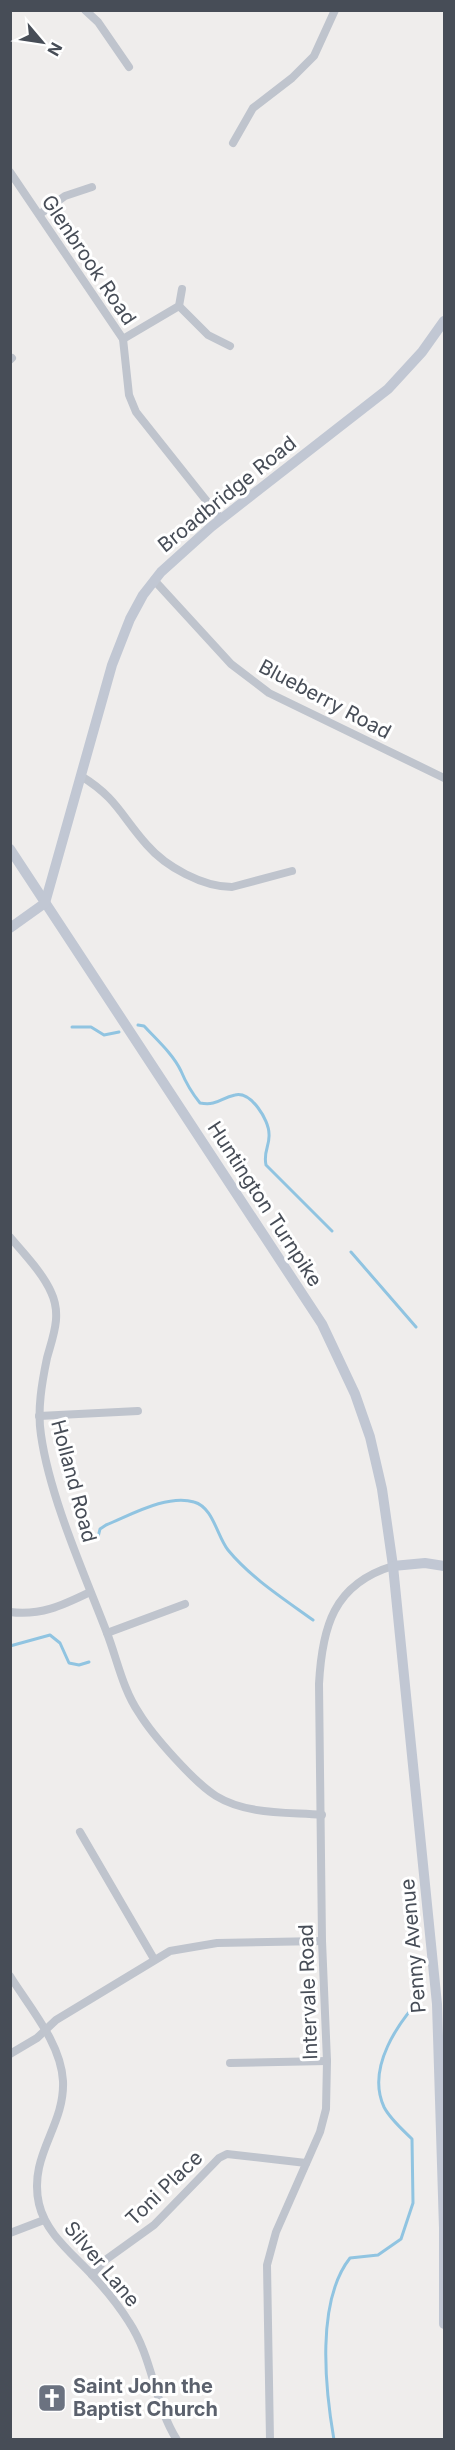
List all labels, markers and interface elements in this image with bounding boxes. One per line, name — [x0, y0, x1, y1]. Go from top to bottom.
north arrow — [12, 12, 72, 72]
text: N — [43, 39, 67, 59]
street label: Glenbrook Road — [37, 190, 141, 330]
street label: Broadbridge Road — [153, 431, 301, 557]
street label: Blueberry Road — [255, 654, 395, 744]
street label: Huntington Turnpike — [203, 1117, 327, 1291]
street label: Holland Road — [46, 1417, 102, 1545]
street label: Penny Avenue — [395, 1878, 431, 2014]
street label: Intervale Road — [294, 1924, 322, 2060]
street label: Toni Place — [121, 2145, 207, 2231]
street label: Silver Lane — [59, 2216, 145, 2312]
place label: Saint John the Baptist Church — [73, 2374, 218, 2421]
church icon: Saint John the Baptist Church — [36, 2382, 68, 2414]

